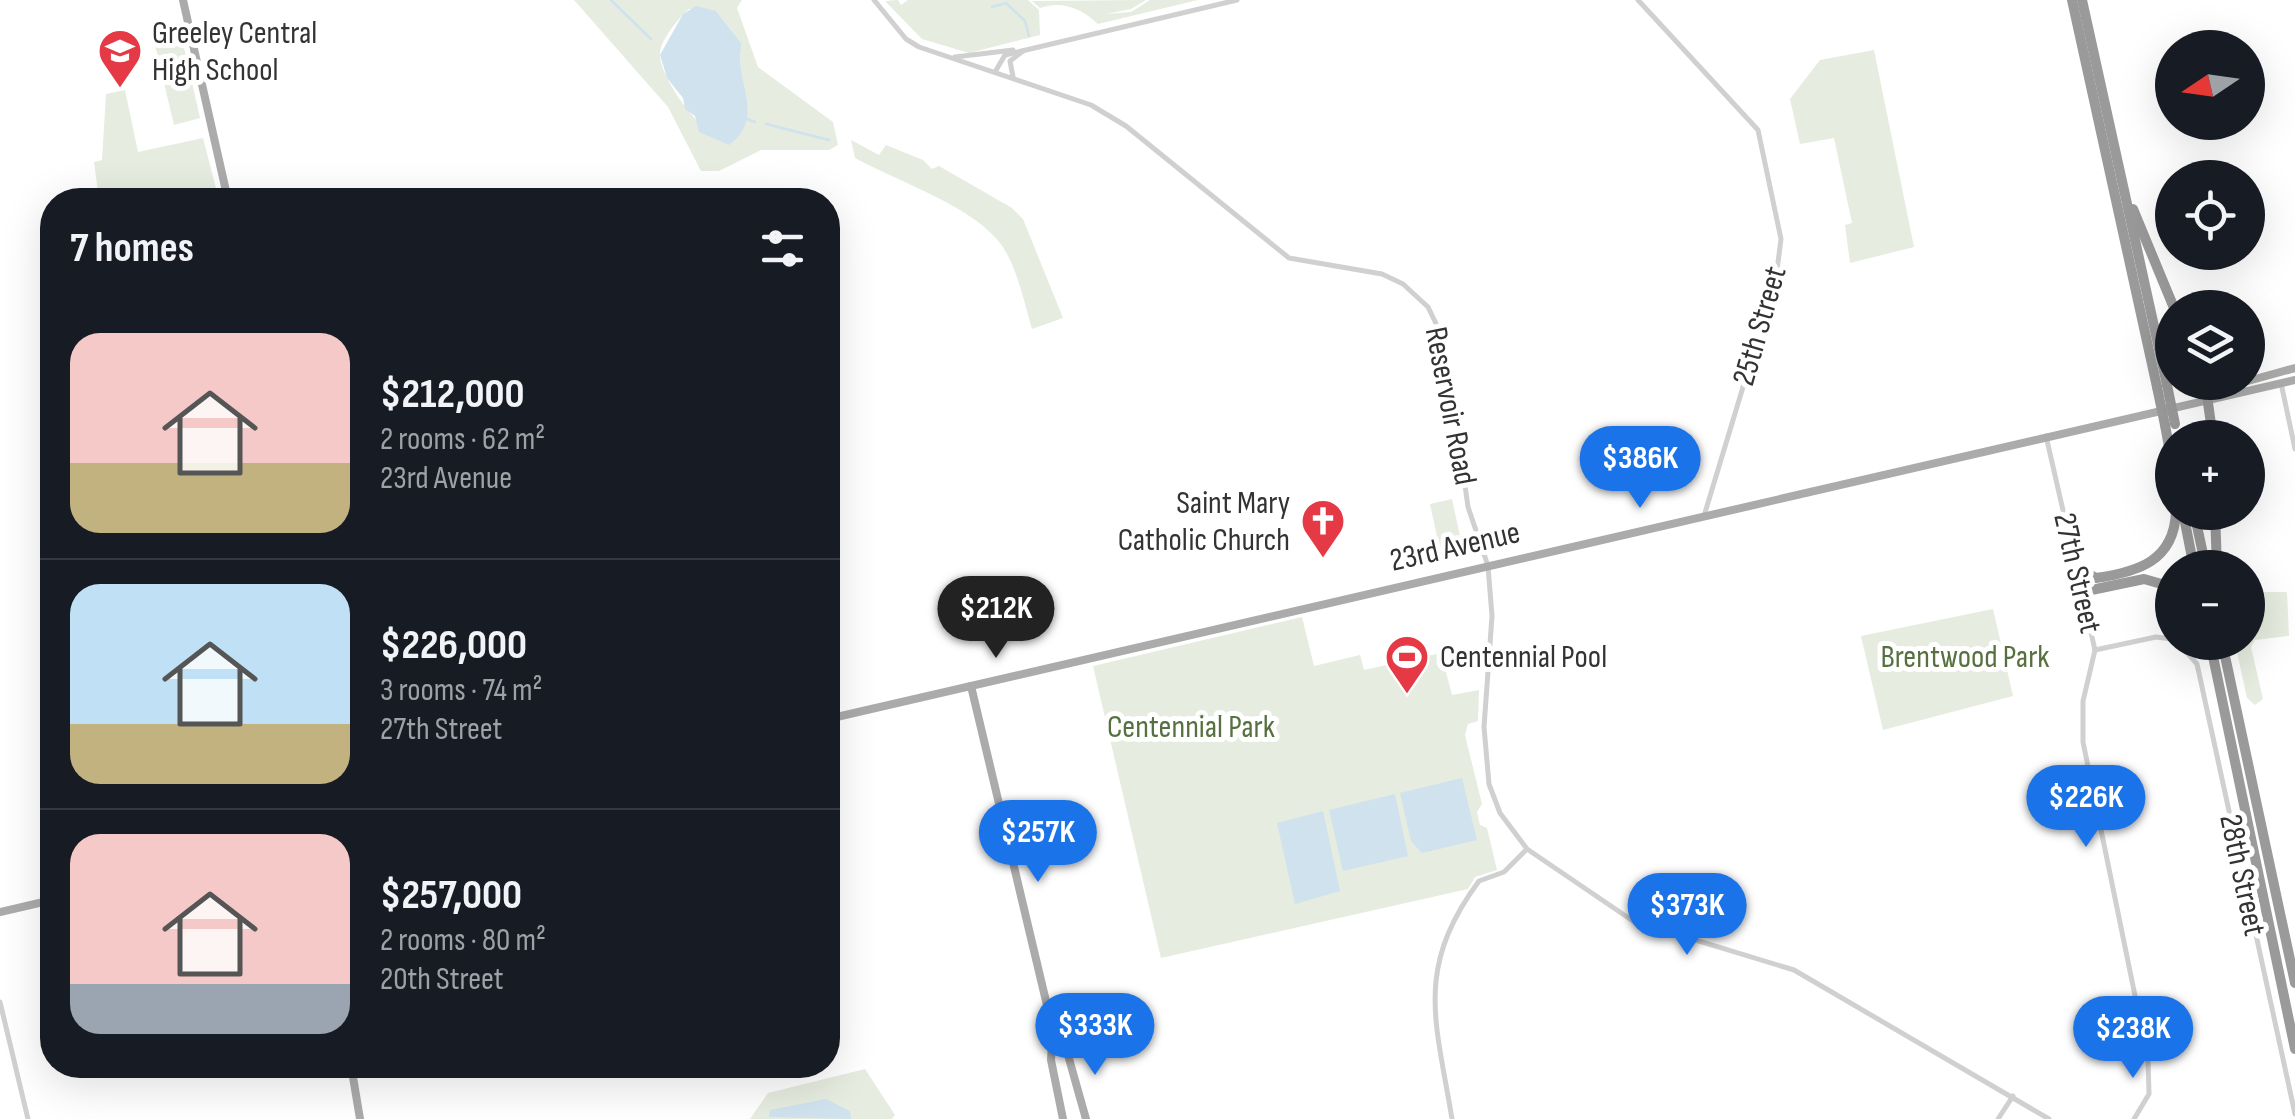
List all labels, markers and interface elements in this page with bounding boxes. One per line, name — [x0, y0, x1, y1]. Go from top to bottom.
place label: Greeley Central High School — [152, 14, 317, 90]
school or university icon: Greeley Central High School — [97, 28, 143, 89]
north arrow — [2155, 30, 2265, 140]
map controls — [2155, 30, 2265, 660]
button: locate — [2155, 160, 2265, 270]
icon: filters — [755, 221, 810, 276]
text: 7 homes — [70, 223, 194, 274]
street label: 25th Street — [1724, 262, 1796, 390]
button: layers — [2155, 290, 2265, 400]
street label: Reservoir Road — [1416, 324, 1484, 488]
text: $212,000 — [380, 369, 525, 420]
icon: home — [150, 373, 270, 493]
text: 2 rooms · 62 m² — [380, 420, 545, 459]
button: + — [2155, 420, 2265, 530]
pin: $386K — [1570, 426, 1710, 511]
text: $386K — [1602, 439, 1678, 478]
text: 23rd Avenue — [380, 459, 512, 498]
place label: Saint Mary Catholic Church — [1118, 484, 1290, 560]
church icon: Saint Mary Catholic Church — [1300, 498, 1346, 559]
street label: 27th Street — [2044, 509, 2110, 637]
street label: 23rd Avenue — [1386, 513, 1524, 581]
button: − — [2155, 550, 2265, 660]
pin: $212K — [926, 576, 1066, 661]
text: $212K — [959, 589, 1033, 628]
text: $226,000 — [380, 620, 527, 671]
icon: home — [150, 624, 270, 744]
sports icon: Centennial Pool — [1384, 634, 1430, 695]
place label: Centennial Pool — [1440, 638, 1607, 677]
park label: Brentwood Park — [1880, 638, 2050, 677]
text: 3 rooms · 74 m² — [380, 671, 542, 710]
park label: Centennial Park — [1107, 708, 1275, 747]
text: 27th Street — [380, 710, 502, 749]
pin: $226K — [2016, 765, 2156, 850]
text: $226K — [2048, 778, 2124, 817]
pin: $257K — [968, 800, 1108, 885]
street label: 28th Street — [2210, 811, 2274, 939]
text: $257K — [1001, 813, 1075, 852]
text: $257,000 — [380, 870, 522, 921]
pin: $373K — [1617, 873, 1757, 958]
icon: home — [150, 874, 270, 994]
text: $373K — [1650, 886, 1724, 925]
text: 2 rooms · 80 m² — [380, 921, 546, 960]
text: 20th Street — [380, 960, 504, 999]
pin: $333K — [1025, 993, 1165, 1078]
pin: $238K — [2063, 996, 2203, 1081]
text: $333K — [1057, 1006, 1133, 1045]
text: $238K — [2095, 1009, 2171, 1048]

